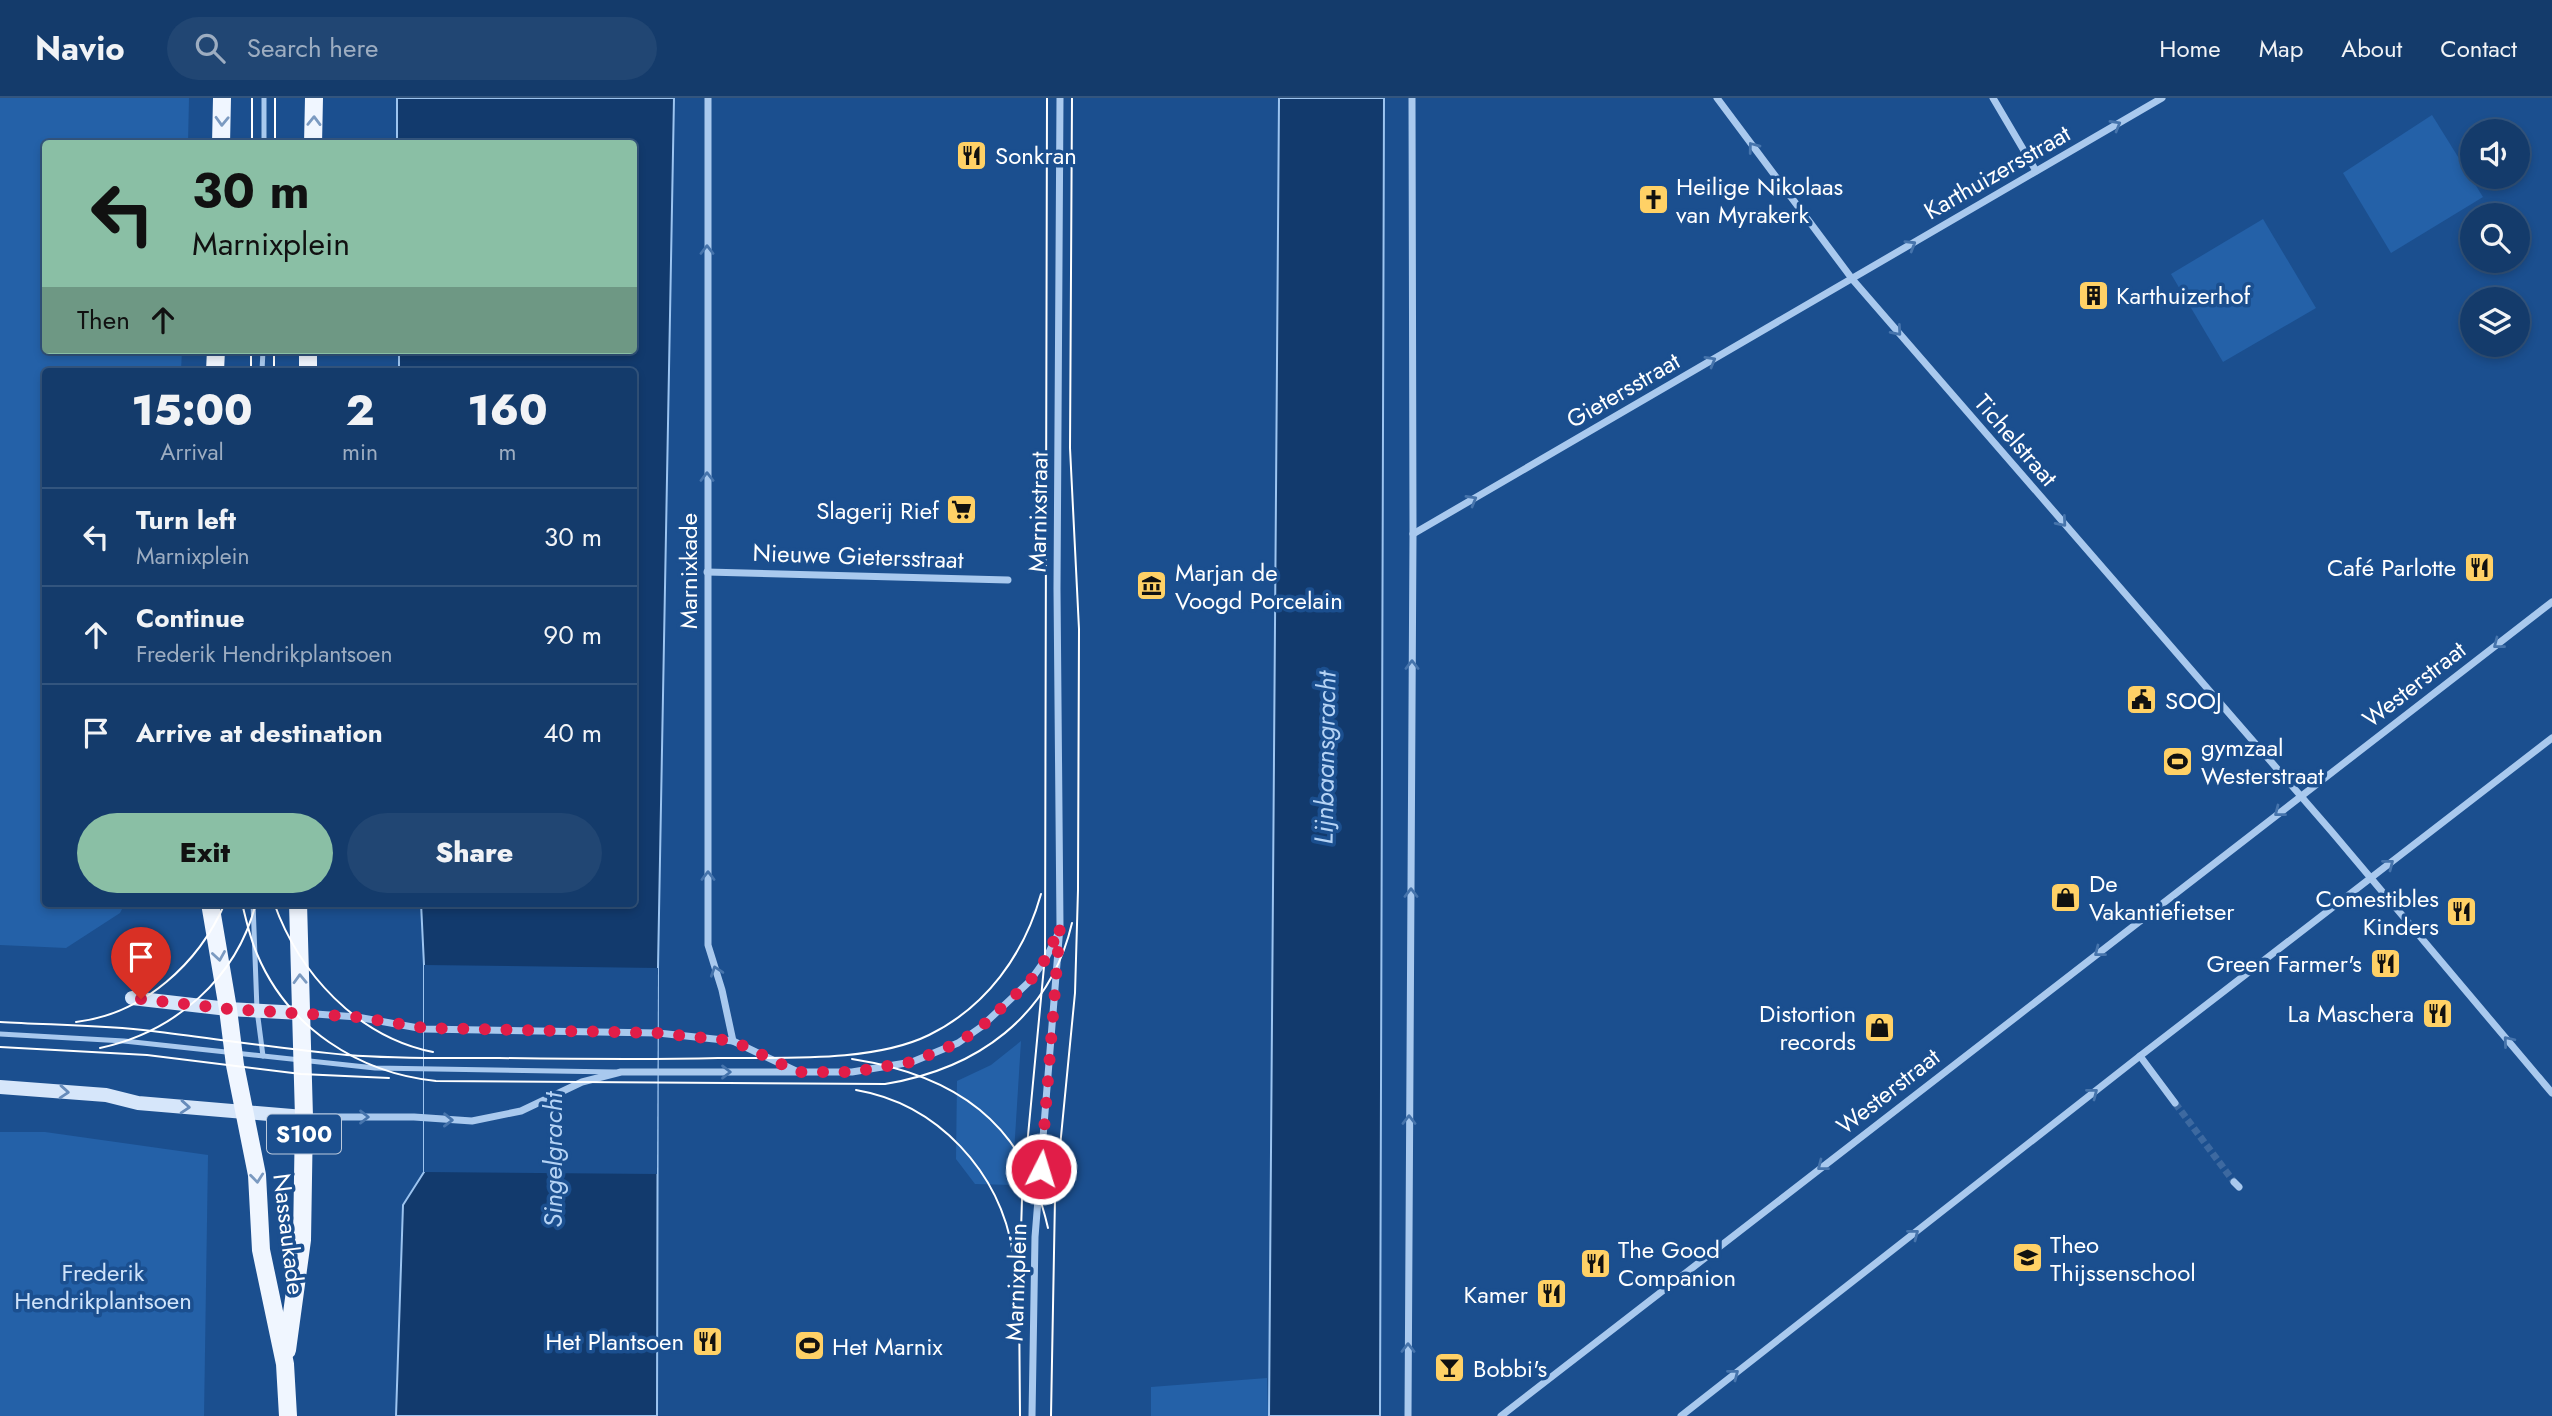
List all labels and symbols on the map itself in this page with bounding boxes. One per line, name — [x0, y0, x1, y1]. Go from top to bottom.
one-way arrow — [306, 115, 321, 126]
one-way arrow — [214, 116, 229, 127]
street label: Karthuizersstraat — [1917, 116, 2077, 228]
one-way arrow — [2109, 120, 2122, 133]
restaurant icon: Sonkran — [955, 138, 989, 172]
place label: Sonkran — [995, 138, 1077, 173]
one-way arrow — [1749, 142, 1761, 154]
place label: Heilige Nikolaas van Myrakerk — [1676, 169, 1843, 232]
church icon: Heilige Nikolaas van Myrakerk — [1636, 183, 1670, 217]
one-way arrow — [1904, 240, 1917, 253]
one-way arrow — [699, 244, 715, 255]
building icon: Karthuizerhof — [2076, 278, 2110, 312]
place label: Karthuizerhof — [2116, 278, 2252, 313]
one-way arrow — [1889, 323, 1901, 336]
street label: Gietersstraat — [1560, 343, 1686, 437]
one-way arrow — [1704, 356, 1717, 369]
street label: Tichelstraat — [1966, 386, 2066, 494]
street label: Marnixstraat — [1019, 451, 1057, 573]
one-way arrow — [699, 472, 715, 482]
place label: Slagerij Rief — [816, 493, 940, 528]
supermarket icon: Slagerij Rief — [945, 493, 979, 527]
one-way arrow — [1464, 495, 1477, 508]
street label: Marnixkade — [671, 513, 706, 629]
one-way arrow — [2054, 514, 2066, 527]
street label: Nieuwe Gietersstraat — [752, 535, 964, 577]
place label: Café Parlotte — [2327, 550, 2456, 585]
restaurant icon: Café Parlotte — [2462, 550, 2496, 584]
place label: Marjan de Voogd Porcelain — [1175, 555, 1343, 618]
museum icon: Marjan de Voogd Porcelain — [1135, 569, 1169, 603]
street label: Westerstraat — [2355, 632, 2473, 736]
one-way arrow — [2493, 635, 2506, 648]
one-way arrow — [1404, 660, 1420, 670]
water label: Lijnbaansgracht — [1304, 669, 1346, 845]
public building icon: SOOJ — [2125, 683, 2159, 717]
place label: SOOJ — [2165, 683, 2222, 718]
place label: gymzaal Westerstraat — [2201, 730, 2324, 793]
sports icon: gymzaal Westerstraat — [2161, 744, 2195, 778]
one-way arrow — [2274, 804, 2286, 817]
one-way arrow — [2381, 859, 2393, 872]
place label: De Vakantiefietser — [2089, 866, 2235, 929]
one-way arrow — [700, 871, 716, 881]
shop icon: De Vakantiefietser — [2049, 880, 2083, 914]
place label: Comestibles Kinders — [2315, 881, 2439, 944]
one-way arrow — [1403, 887, 1419, 898]
restaurant icon: Comestibles Kinders — [2445, 895, 2479, 929]
pin — [111, 927, 171, 999]
one-way arrow — [2094, 943, 2107, 956]
place label: Green Farmer's — [2207, 946, 2362, 981]
restaurant icon: Green Farmer's — [2368, 946, 2402, 980]
one-way arrow — [211, 950, 226, 962]
one-way arrow — [710, 966, 725, 978]
one-way arrow — [292, 973, 307, 984]
place label: Distortion records — [1759, 996, 1856, 1059]
place label: La Maschera — [2288, 996, 2414, 1031]
restaurant icon: La Maschera — [2420, 996, 2454, 1030]
shop icon: Distortion records — [1862, 1010, 1896, 1044]
one-way arrow — [2504, 1036, 2516, 1049]
street label: Westerstraat — [1829, 1039, 1947, 1143]
one-way arrow — [721, 1064, 732, 1080]
one-way arrow — [58, 1084, 69, 1099]
one-way arrow — [2085, 1089, 2097, 1102]
water label: Singelgracht — [534, 1090, 572, 1228]
one-way arrow — [180, 1099, 191, 1114]
one-way arrow — [359, 1109, 370, 1125]
one-way arrow — [443, 1112, 454, 1128]
road number: S100 — [267, 1114, 341, 1154]
one-way arrow — [1401, 1115, 1417, 1125]
position arrow — [1004, 1132, 1078, 1206]
one-way arrow — [1818, 1158, 1830, 1171]
street label: Nassaukade — [264, 1171, 314, 1297]
one-way arrow — [249, 1172, 264, 1184]
street label: Marnixplein — [996, 1222, 1036, 1342]
place label: Theo Thijssenschool — [2050, 1227, 2196, 1290]
one-way arrow — [1906, 1229, 1918, 1242]
place label: The Good Companion — [1618, 1232, 1736, 1295]
school or university icon: Theo Thijssenschool — [2010, 1241, 2044, 1275]
restaurant icon: The Good Companion — [1578, 1246, 1612, 1280]
park label: Frederik Hendrikplantsoen — [14, 1255, 192, 1318]
place label: Kamer — [1464, 1277, 1529, 1312]
restaurant icon: Kamer — [1534, 1277, 1568, 1311]
place label: Het Plantsoen — [545, 1324, 684, 1359]
restaurant icon: Het Plantsoen — [690, 1324, 724, 1358]
sports icon: Het Marnix — [792, 1329, 826, 1363]
place label: Het Marnix — [832, 1329, 944, 1364]
one-way arrow — [1400, 1342, 1416, 1353]
bar icon: Bobbi's — [1433, 1351, 1467, 1385]
place label: Bobbi's — [1473, 1351, 1547, 1386]
one-way arrow — [1727, 1369, 1739, 1382]

